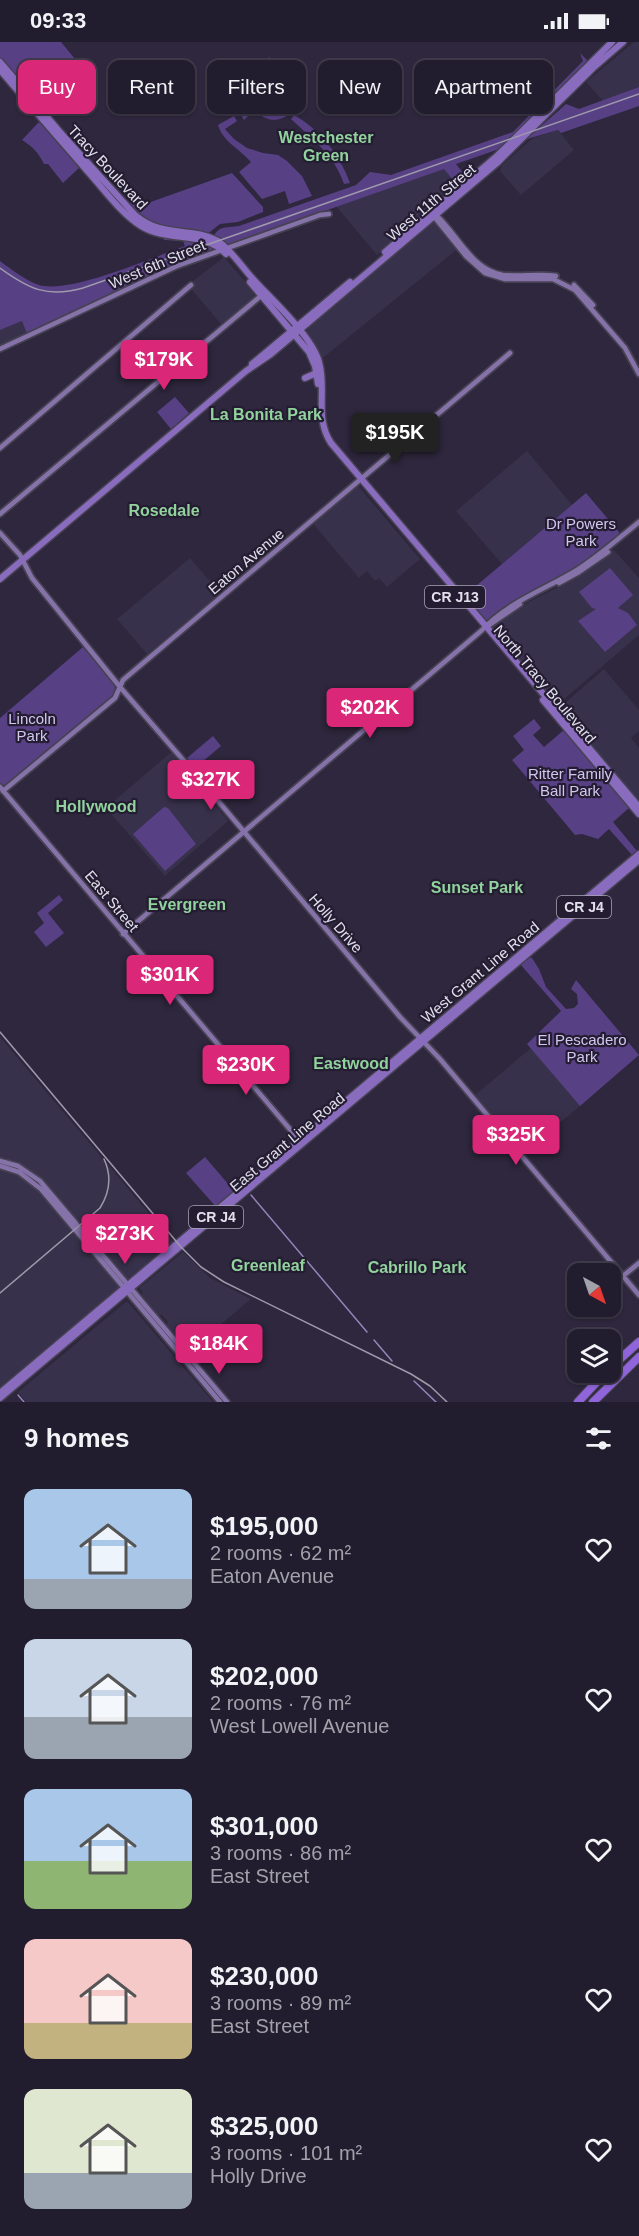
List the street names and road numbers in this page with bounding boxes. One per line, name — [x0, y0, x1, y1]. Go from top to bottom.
street label: Tracy Boulevard — [65, 121, 151, 213]
street label: West 11th Street — [383, 159, 479, 244]
street label: West 6th Street — [106, 236, 209, 292]
street label: Eaton Avenue — [205, 525, 287, 597]
road number: CR J13 — [425, 586, 485, 608]
street label: North Tracy Boulevard — [491, 621, 599, 747]
street label: East Street — [82, 867, 143, 936]
street label: Holly Drive — [306, 890, 366, 956]
road number: CR J4 — [557, 896, 611, 918]
street label: West Grant Line Road — [418, 918, 542, 1026]
street label: East Grant Line Road — [226, 1089, 348, 1195]
road number: CR J4 — [189, 1206, 243, 1228]

